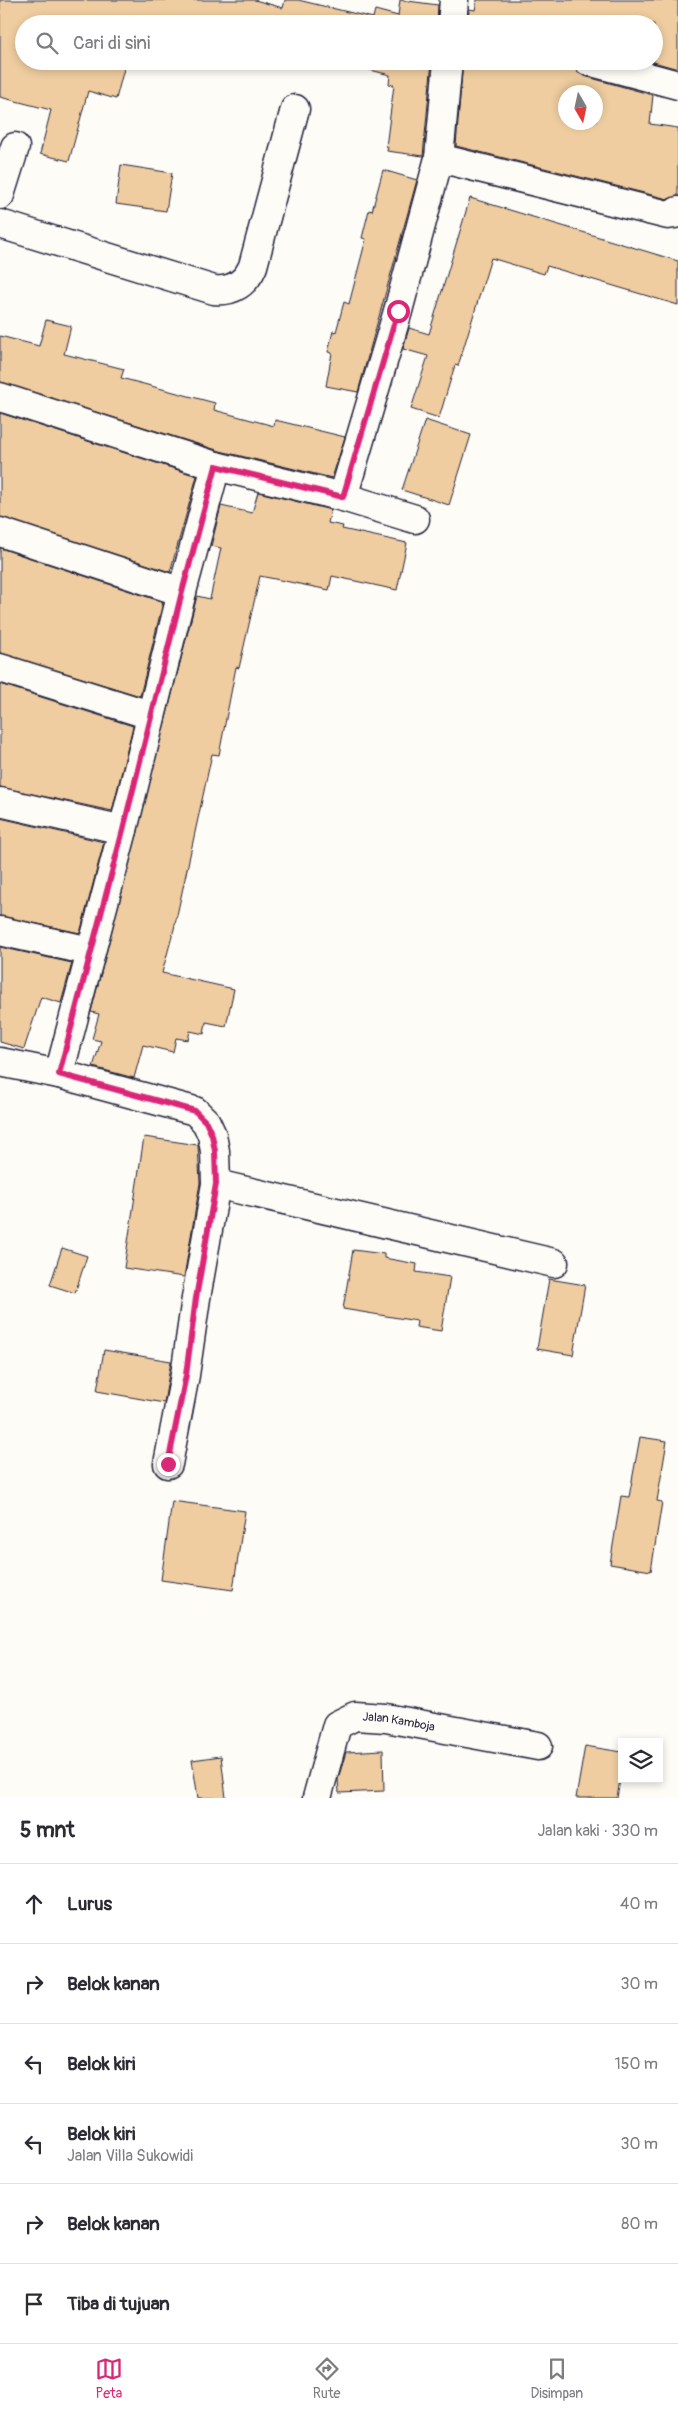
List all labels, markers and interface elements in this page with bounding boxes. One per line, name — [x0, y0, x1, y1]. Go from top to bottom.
search box — [15, 15, 663, 70]
icon: search — [33, 29, 61, 57]
text: Cari di sini — [73, 31, 150, 55]
north arrow — [558, 85, 603, 130]
route start — [387, 300, 410, 323]
route end — [157, 1453, 180, 1476]
street label: Jalan Kamboja — [362, 1710, 436, 1735]
map controls — [618, 1738, 663, 1783]
button: layers — [618, 1738, 663, 1783]
text: 5 mnt — [20, 1817, 75, 1844]
text: Jalan kaki · 330 m — [537, 1821, 658, 1841]
icon: ahead — [20, 1890, 48, 1918]
text: Lurus — [67, 1892, 112, 1916]
text: 40 m — [620, 1894, 658, 1914]
icon: right — [20, 1970, 48, 1998]
text: Belok kanan — [67, 1972, 160, 1996]
text: 30 m — [620, 1974, 658, 1994]
icon: left — [20, 2050, 48, 2078]
text: Belok kiri — [67, 2052, 135, 2076]
text: 150 m — [614, 2054, 658, 2074]
text: Belok kiri — [67, 2122, 135, 2146]
icon: left — [20, 2130, 48, 2158]
text: 30 m — [620, 2134, 658, 2154]
text: Jalan Villa Sukowidi — [67, 2146, 193, 2166]
icon: right — [20, 2210, 48, 2238]
text: Belok kanan — [67, 2212, 160, 2236]
text: 80 m — [621, 2214, 658, 2234]
icon: arrive — [20, 2290, 48, 2318]
text: Tiba di tujuan — [67, 2292, 170, 2316]
tab: Peta — [95, 2355, 123, 2402]
tab: Rute — [313, 2355, 341, 2402]
tab: Disimpan — [530, 2355, 583, 2402]

